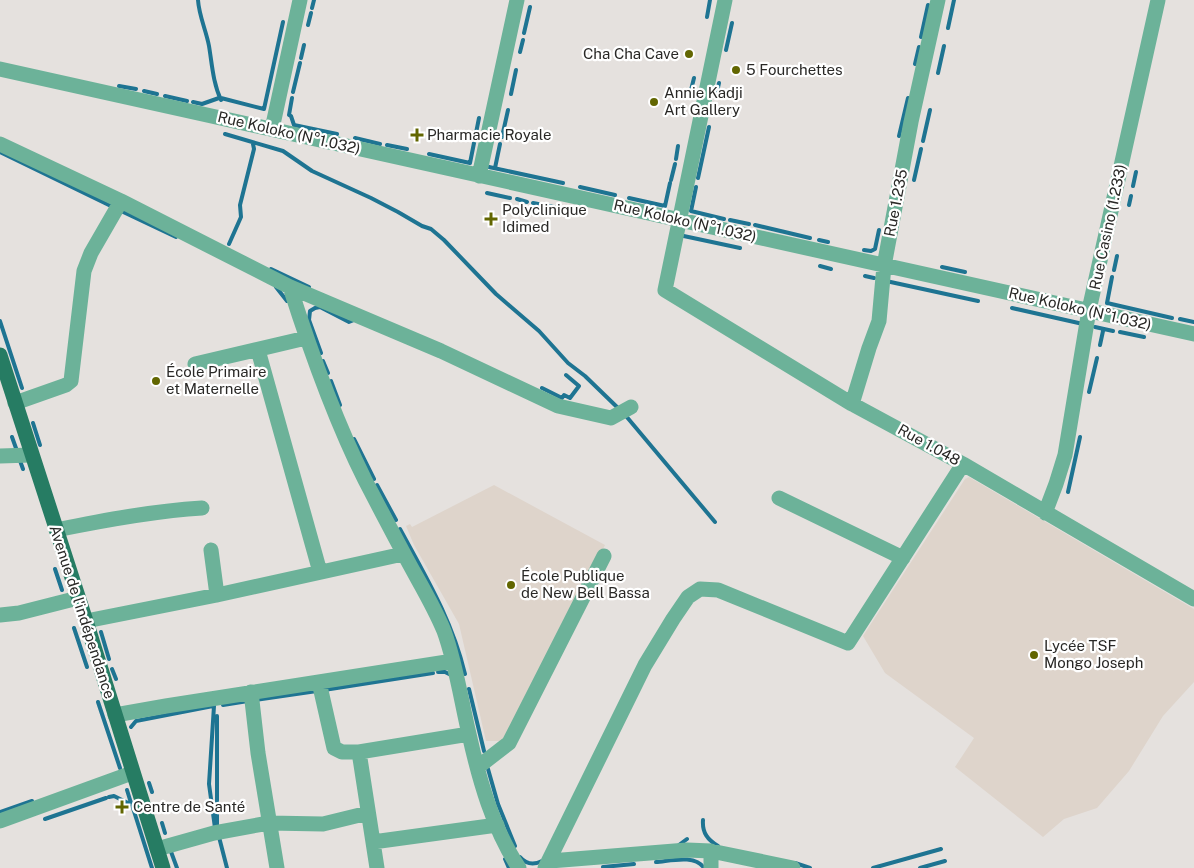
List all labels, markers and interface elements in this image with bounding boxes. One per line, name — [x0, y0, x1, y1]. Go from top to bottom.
place label: Cha Cha Cave — [583, 45, 679, 62]
marker: Cha Cha Cave — [683, 48, 695, 60]
place label: 5 Fourchettes — [746, 61, 843, 78]
marker: 5 Fourchettes — [730, 64, 742, 76]
place label: Annie Kadji Art Gallery — [664, 84, 743, 118]
marker: Annie Kadji Art Gallery — [648, 96, 660, 108]
street label: Rue Koloko (N°1.032) — [216, 108, 362, 157]
place label: Pharmacie Royale — [427, 126, 551, 143]
marker: Pharmacie Royale — [411, 129, 423, 141]
street label: Rue Casino (1.233) — [1086, 163, 1129, 291]
street label: Rue 1.235 — [881, 168, 910, 238]
street label: Rue Koloko (N°1.032) — [612, 196, 758, 245]
place label: Polyclinique Idimed — [502, 201, 587, 235]
marker: Polyclinique Idimed — [484, 212, 498, 226]
street label: Rue Koloko (N°1.032) — [1007, 284, 1153, 333]
place label: École Primaire et Maternelle — [166, 363, 267, 397]
marker: École Primaire et Maternelle — [150, 375, 162, 387]
street label: Rue 1.048 — [895, 421, 963, 469]
street label: Avenue de l'indépendance — [46, 523, 119, 701]
place label: École Publique de New Bell Bassa — [521, 567, 650, 601]
marker: École Publique de New Bell Bassa — [505, 579, 517, 591]
place label: Lycée TSF Mongo Joseph — [1044, 637, 1143, 671]
marker: Lycée TSF Mongo Joseph — [1028, 649, 1040, 661]
place label: Centre de Santé — [133, 798, 245, 815]
marker: Centre de Santé — [115, 800, 129, 814]

